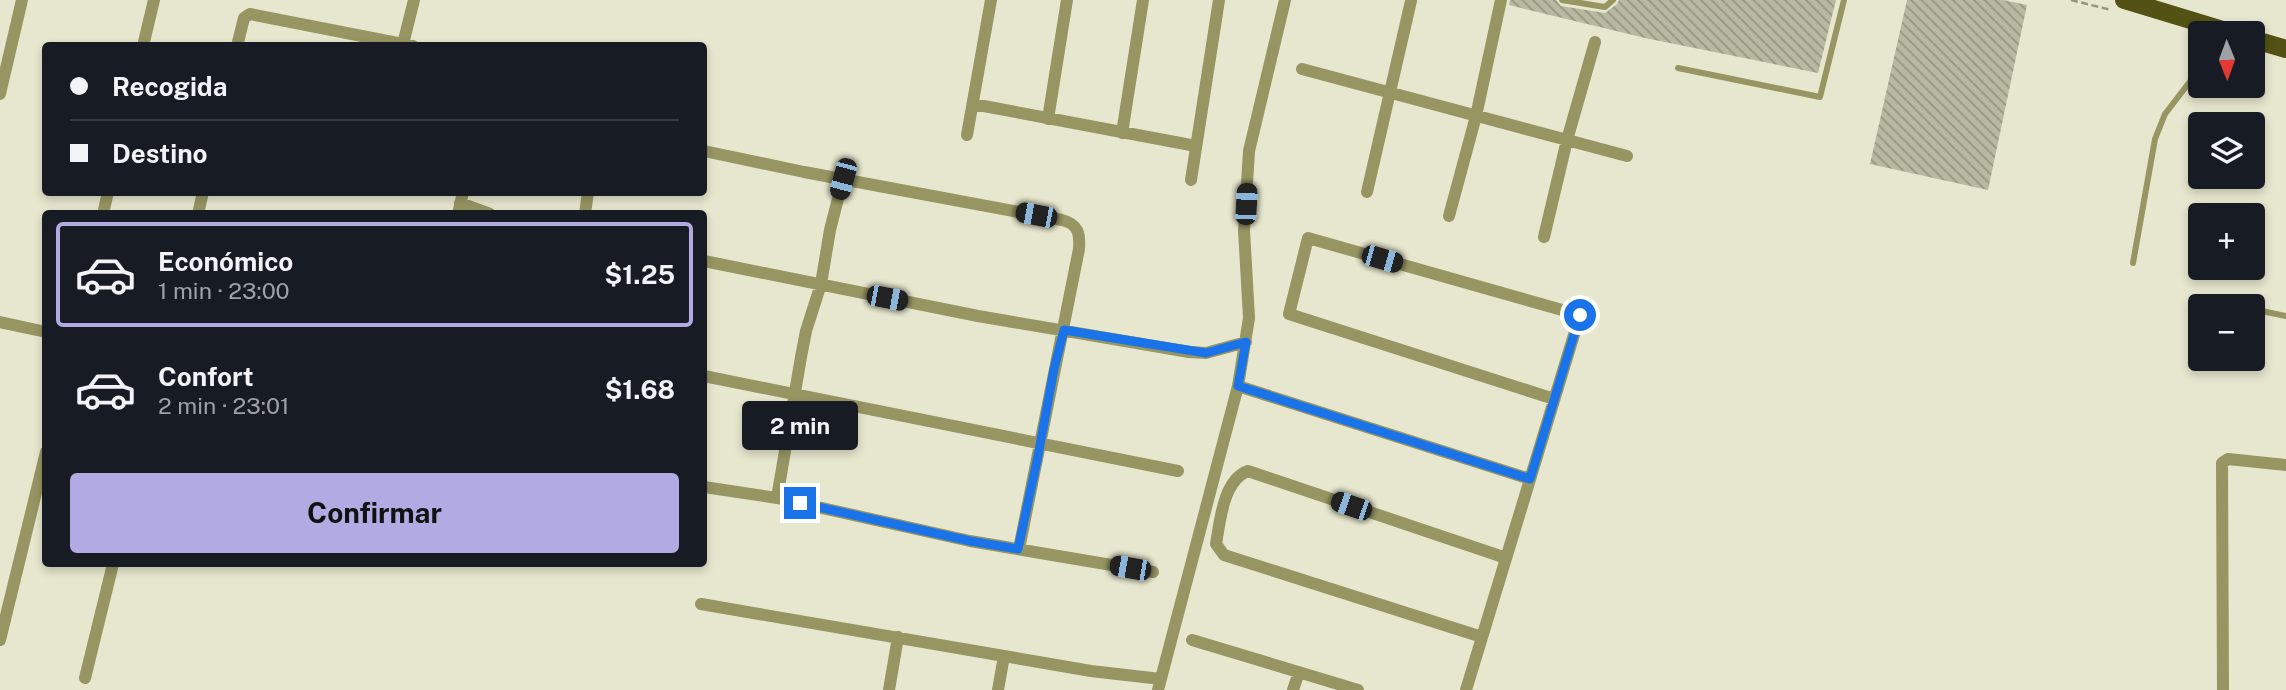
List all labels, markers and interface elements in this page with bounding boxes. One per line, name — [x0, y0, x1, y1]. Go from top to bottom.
north arrow — [2188, 21, 2264, 98]
map controls — [2188, 21, 2265, 371]
text: Recogida — [112, 71, 227, 102]
button: layers — [2188, 112, 2265, 189]
text: Destino — [112, 138, 208, 169]
car — [828, 156, 859, 202]
car — [1235, 182, 1258, 226]
car — [1014, 201, 1059, 229]
button: + — [2188, 203, 2265, 280]
icon: car — [74, 243, 137, 306]
car — [1359, 243, 1406, 275]
text: Económico — [158, 246, 293, 277]
text: $1.25 — [605, 259, 675, 290]
text: 1 min · 23:00 — [158, 277, 290, 304]
car — [865, 284, 910, 312]
button: − — [2188, 294, 2265, 371]
route start — [1564, 299, 1596, 331]
icon: car — [74, 358, 137, 421]
text: Confort — [158, 361, 254, 392]
text: $1.68 — [605, 374, 675, 405]
text: 2 min · 23:01 — [158, 392, 289, 419]
callout: 2 min — [742, 402, 858, 450]
text: 2 min — [770, 412, 830, 439]
button: Confirmar — [70, 473, 679, 553]
route end — [784, 487, 816, 519]
car — [1328, 489, 1375, 523]
car — [1108, 554, 1153, 582]

